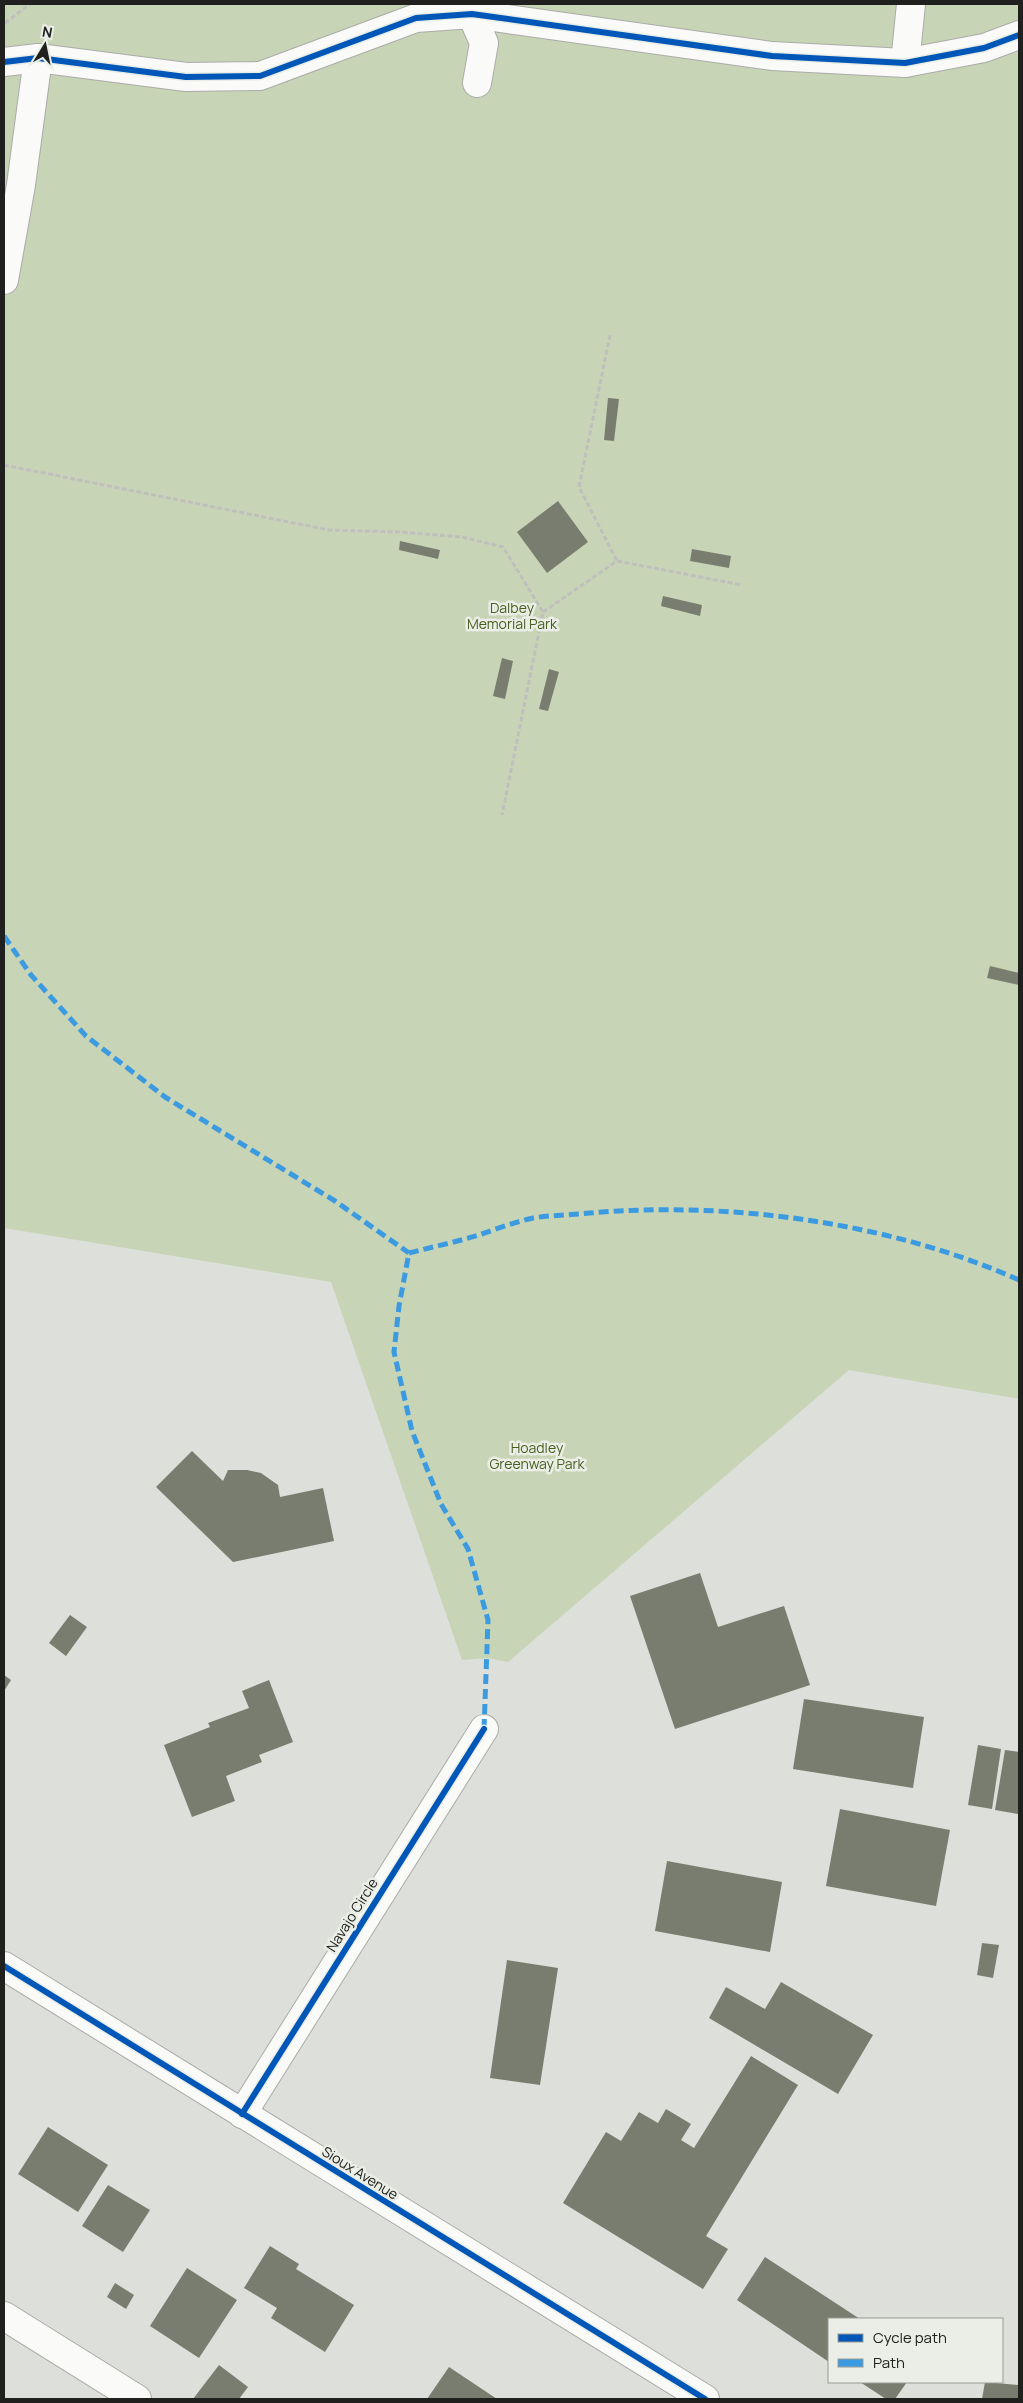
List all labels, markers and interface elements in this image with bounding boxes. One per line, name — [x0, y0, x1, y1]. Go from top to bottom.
north arrow — [20, 20, 70, 70]
text: N — [41, 21, 54, 42]
park label: Dalbey Memorial Park — [467, 598, 558, 633]
park label: Hoadley Greenway Park — [489, 1438, 586, 1473]
street label: Navajo Circle — [321, 1874, 382, 1955]
street label: Sioux Avenue — [319, 2142, 402, 2204]
legend — [828, 2318, 1003, 2383]
text: Cycle path — [873, 2327, 947, 2348]
text: Path — [873, 2352, 905, 2373]

